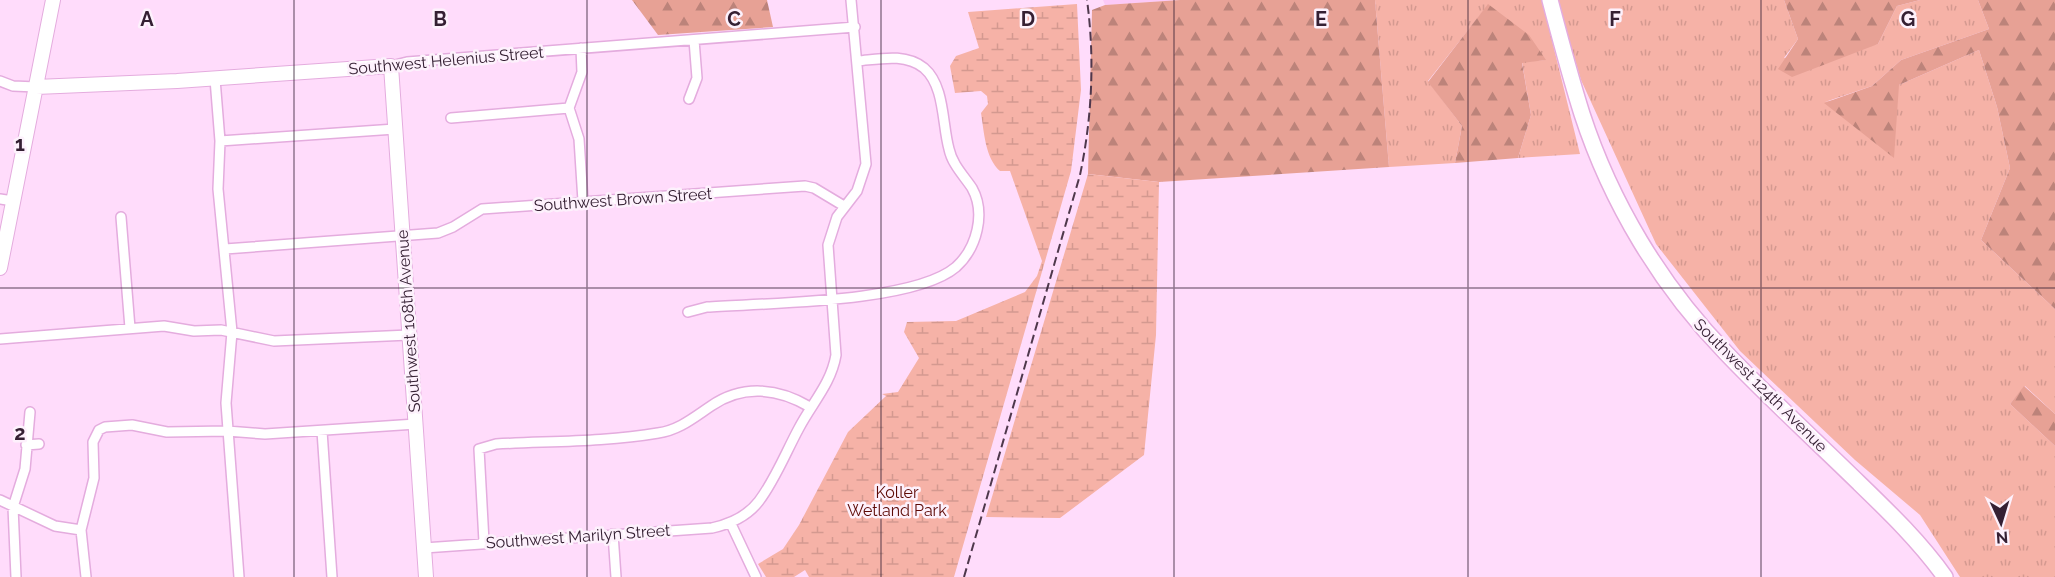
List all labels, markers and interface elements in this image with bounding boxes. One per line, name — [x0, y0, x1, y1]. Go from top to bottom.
text: A — [140, 7, 154, 31]
text: B — [433, 7, 447, 31]
text: C — [727, 7, 741, 31]
text: D — [1021, 7, 1035, 31]
text: E — [1315, 7, 1327, 31]
text: F — [1609, 7, 1621, 31]
text: G — [1901, 7, 1915, 31]
street label: Southwest Helenius Street — [348, 42, 545, 78]
text: 1 — [15, 132, 25, 156]
street label: Southwest Brown Street — [533, 184, 713, 215]
street label: Southwest 108th Avenue — [393, 229, 424, 413]
street label: Southwest 124th Avenue — [1690, 315, 1831, 456]
text: 2 — [14, 421, 26, 445]
park label: Koller Wetland Park — [847, 483, 947, 520]
north arrow — [1971, 493, 2031, 553]
street label: Southwest Marilyn Street — [485, 521, 672, 552]
text: N — [1995, 528, 2009, 547]

